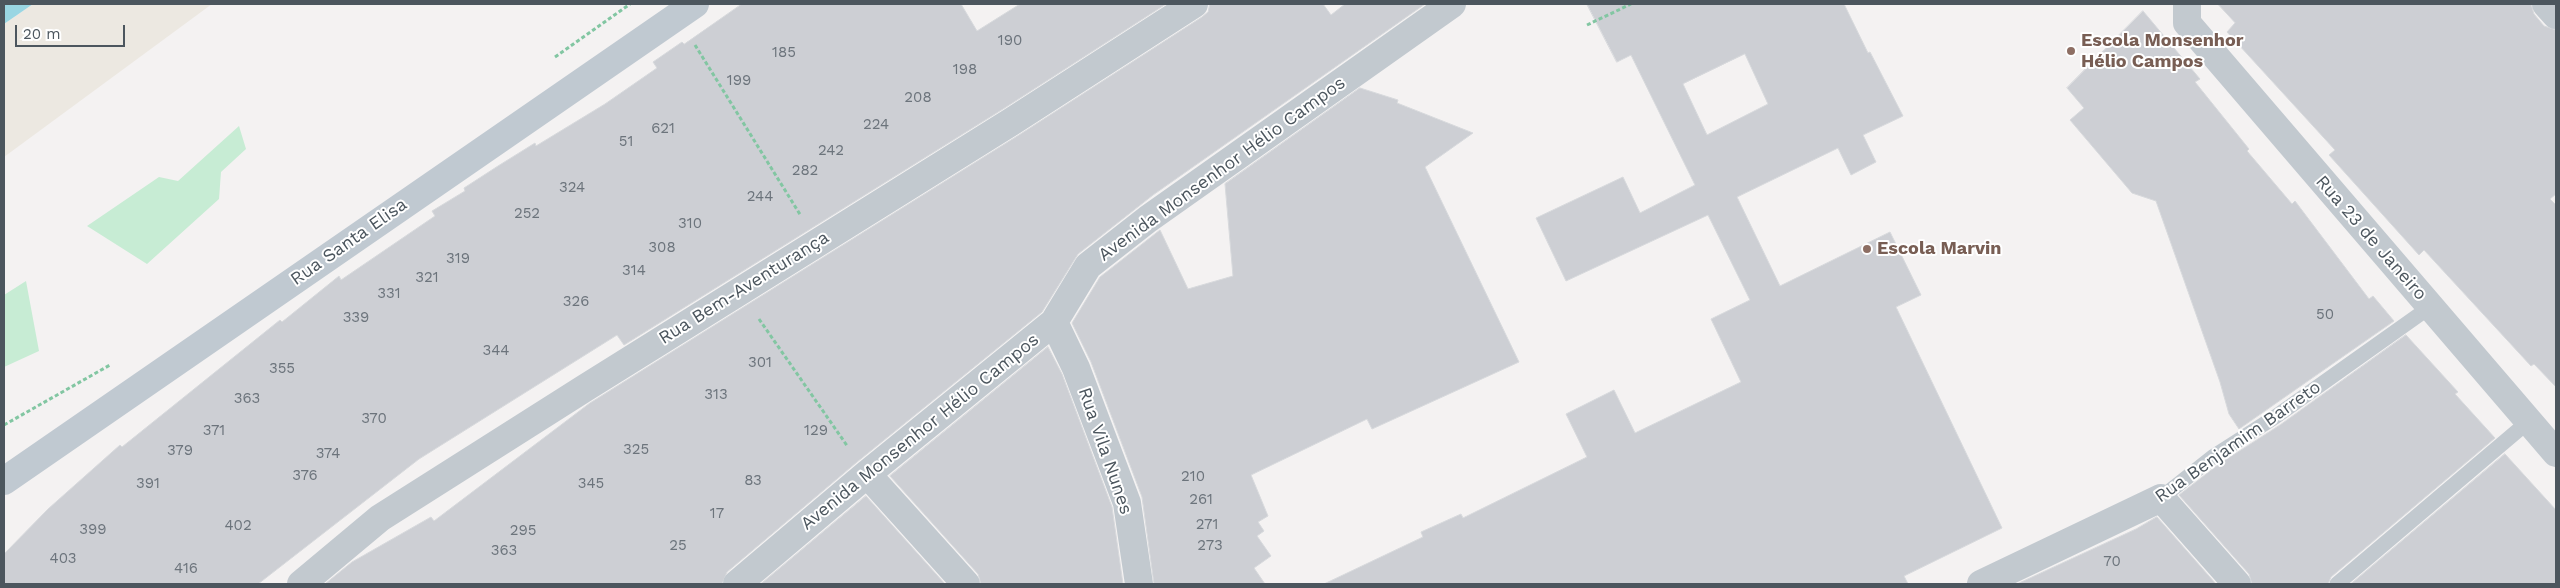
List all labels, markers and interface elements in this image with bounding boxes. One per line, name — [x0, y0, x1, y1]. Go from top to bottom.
scale bar — [18, 15, 128, 47]
text: 20 m — [23, 25, 61, 43]
place label: Escola Monsenhor Hélio Campos — [2081, 30, 2244, 72]
house number: 190 — [998, 32, 1022, 50]
house number: 185 — [772, 44, 796, 62]
marker: Escola Monsenhor Hélio Campos — [2065, 45, 2077, 57]
house number: 198 — [953, 61, 977, 79]
house number: 199 — [727, 72, 751, 90]
street label: Avenida Monsenhor Hélio Campos — [1094, 72, 1350, 266]
house number: 208 — [904, 89, 932, 107]
house number: 224 — [863, 116, 889, 134]
house number: 621 — [651, 120, 675, 138]
house number: 51 — [619, 133, 633, 151]
house number: 242 — [818, 142, 844, 160]
house number: 282 — [792, 162, 818, 180]
street label: Rua 23 de Janeiro — [2311, 171, 2431, 305]
house number: 324 — [559, 179, 585, 197]
house number: 244 — [747, 188, 773, 206]
street label: Rua Santa Elisa — [287, 194, 411, 290]
house number: 252 — [514, 205, 540, 223]
house number: 310 — [678, 215, 702, 233]
street label: Rua Bem-Aventurança — [655, 227, 833, 349]
place label: Escola Marvin — [1877, 238, 2001, 260]
house number: 308 — [648, 239, 676, 257]
marker: Escola Marvin — [1861, 243, 1873, 255]
house number: 319 — [446, 250, 470, 268]
house number: 314 — [622, 262, 646, 280]
house number: 321 — [415, 269, 439, 287]
house number: 331 — [377, 285, 401, 303]
house number: 326 — [563, 293, 589, 311]
house number: 50 — [2316, 306, 2334, 324]
house number: 339 — [343, 309, 369, 327]
street label: Avenida Monsenhor Hélio Campos — [797, 329, 1043, 535]
house number: 344 — [482, 342, 510, 360]
house number: 301 — [748, 354, 772, 372]
house number: 355 — [269, 360, 295, 378]
street label: Rua Benjamim Barreto — [2151, 377, 2325, 507]
street label: Rua Vila Nunes — [1073, 385, 1137, 517]
house number: 313 — [704, 386, 728, 404]
house number: 363 — [234, 390, 260, 408]
house number: 370 — [361, 410, 387, 428]
house number: 371 — [203, 422, 225, 440]
house number: 129 — [804, 422, 828, 440]
house number: 325 — [623, 441, 649, 459]
house number: 379 — [167, 442, 193, 460]
house number: 374 — [316, 445, 340, 463]
house number: 376 — [292, 467, 318, 485]
house number: 210 — [1181, 468, 1205, 486]
house number: 83 — [744, 472, 762, 490]
house number: 391 — [136, 475, 160, 493]
house number: 345 — [578, 475, 604, 493]
house number: 261 — [1189, 491, 1213, 509]
house number: 17 — [710, 505, 724, 523]
house number: 271 — [1196, 516, 1218, 534]
house number: 402 — [224, 517, 252, 535]
house number: 399 — [79, 521, 107, 539]
house number: 295 — [510, 522, 536, 540]
house number: 25 — [669, 537, 687, 555]
house number: 273 — [1197, 537, 1223, 555]
house number: 363 — [491, 542, 517, 560]
house number: 403 — [50, 550, 76, 568]
house number: 70 — [2103, 553, 2121, 571]
house number: 416 — [174, 560, 198, 578]

